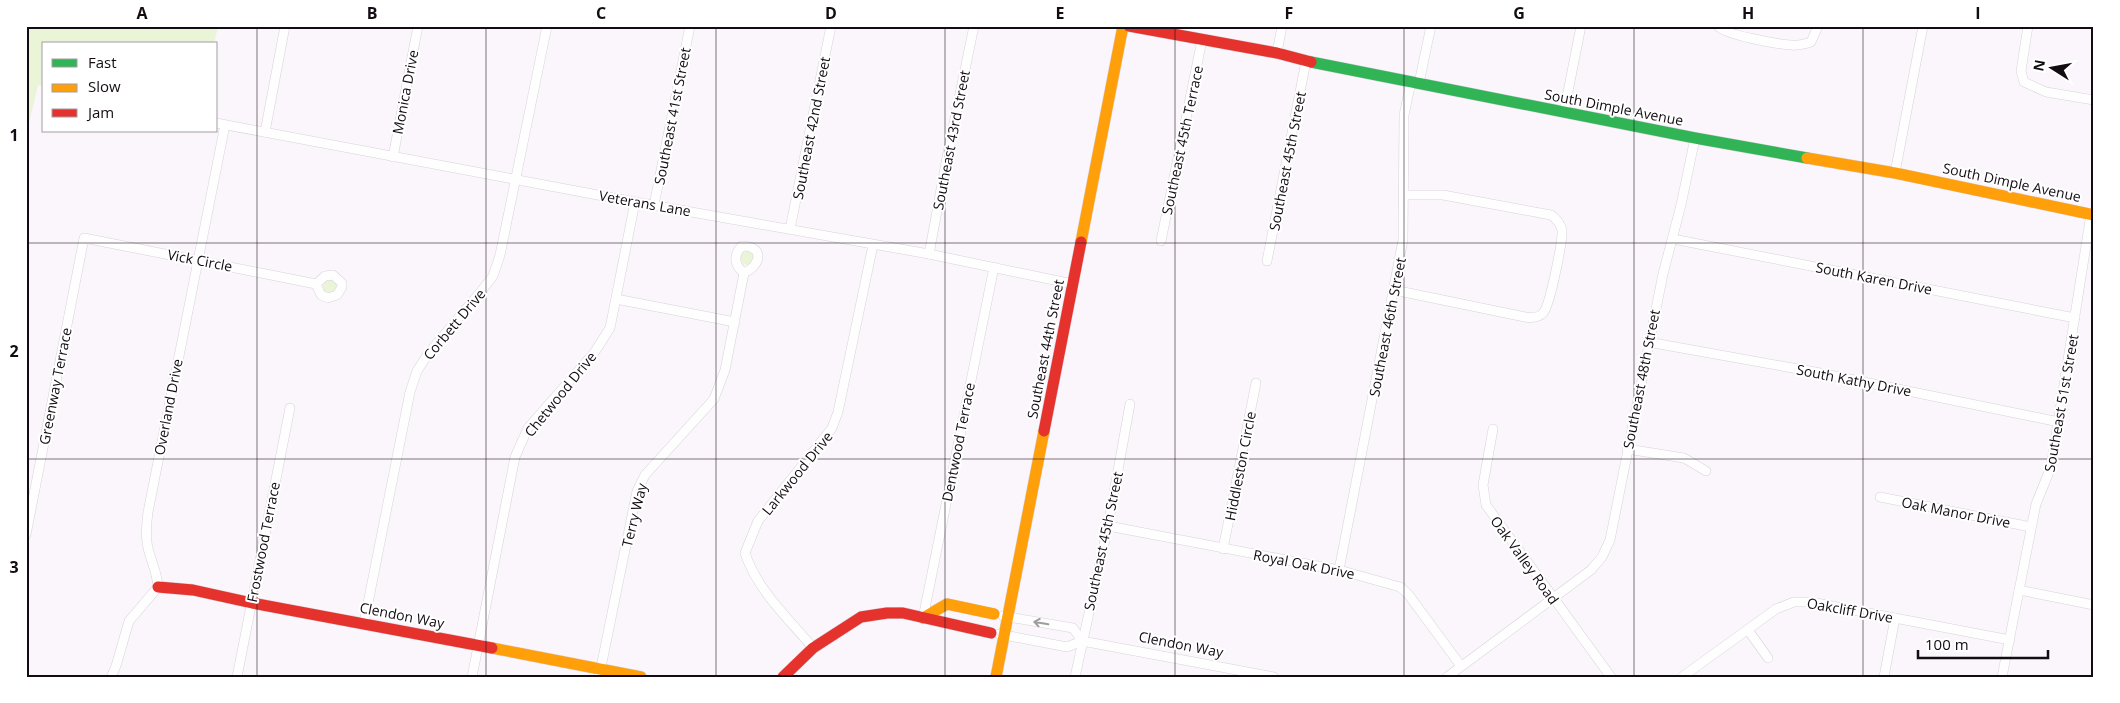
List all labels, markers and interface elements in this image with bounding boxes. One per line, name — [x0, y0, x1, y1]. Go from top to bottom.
text: A — [136, 2, 148, 24]
text: B — [367, 2, 377, 24]
text: C — [596, 2, 606, 24]
text: D — [825, 2, 837, 24]
text: E — [1056, 2, 1065, 24]
text: F — [1285, 2, 1293, 24]
text: G — [1513, 2, 1525, 24]
text: H — [1742, 2, 1754, 24]
text: I — [1975, 2, 1981, 24]
legend — [42, 42, 218, 132]
north arrow — [2028, 42, 2078, 92]
street label: Southeast 41st Street — [649, 46, 695, 186]
street label: Monica Drive — [388, 48, 423, 136]
text: Fast — [88, 52, 117, 72]
street label: Southeast 42nd Street — [788, 55, 834, 201]
text: N — [2028, 58, 2049, 73]
street label: Southeast 45th Terrace — [1157, 64, 1207, 216]
street label: Southeast 43rd Street — [928, 68, 974, 212]
text: Slow — [88, 76, 121, 96]
street label: South Dimple Avenue — [1543, 84, 1685, 130]
street label: Southeast 45th Street — [1264, 90, 1310, 232]
text: Jam — [86, 102, 114, 122]
text: 1 — [9, 124, 19, 146]
street label: South Dimple Avenue — [1941, 158, 2083, 206]
street label: Veterans Lane — [598, 186, 693, 220]
street label: Vick Circle — [166, 244, 234, 276]
street label: Southeast 46th Street — [1364, 256, 1410, 398]
street label: South Karen Drive — [1814, 257, 1934, 299]
street label: Southeast 44th Street — [1022, 278, 1068, 420]
street label: Corbett Drive — [419, 284, 489, 364]
street label: Southeast 48th Street — [1618, 308, 1664, 450]
street label: Greenway Terrace — [34, 326, 76, 446]
street label: Southeast 51st Street — [2040, 333, 2082, 473]
text: 2 — [9, 340, 19, 362]
street label: Chetwood Drive — [520, 347, 600, 441]
street label: Overland Drive — [149, 357, 187, 457]
street label: South Kathy Drive — [1795, 360, 1913, 400]
street label: Dentwood Terrace — [937, 381, 979, 503]
street label: Hiddleston Circle — [1220, 410, 1260, 522]
street label: Larkwood Drive — [757, 427, 837, 519]
street label: Southeast 45th Street — [1079, 470, 1127, 612]
street label: Frostwood Terrace — [242, 480, 284, 604]
street label: Terry Way — [617, 480, 651, 549]
street label: Oak Manor Drive — [1900, 492, 2012, 532]
street label: Oak Valley Road — [1487, 512, 1563, 608]
street label: Royal Oak Drive — [1252, 545, 1356, 583]
text: 3 — [9, 556, 19, 578]
street label: Oakcliff Drive — [1805, 593, 1895, 627]
street label: Clendon Way — [358, 597, 447, 633]
one-way arrow — [1033, 617, 1049, 627]
street label: Clendon Way — [1137, 626, 1226, 662]
scale bar — [1918, 628, 2048, 660]
text: 100 m — [1925, 634, 1969, 654]

